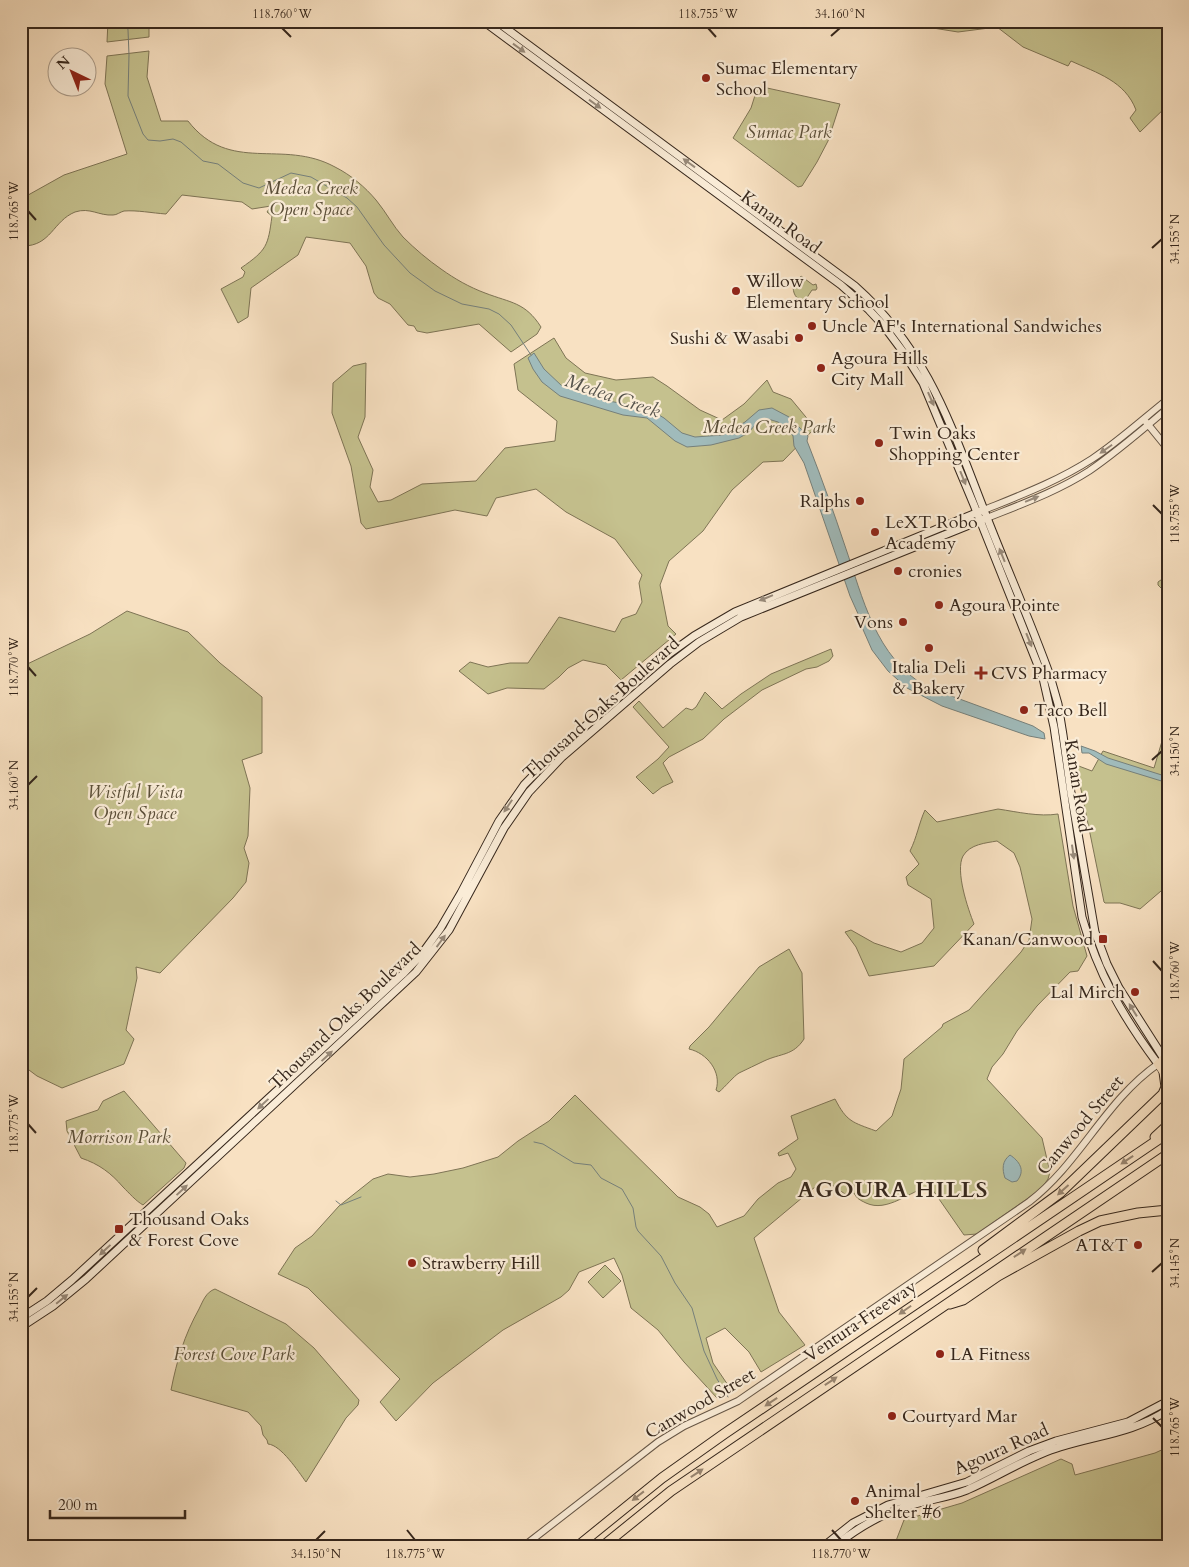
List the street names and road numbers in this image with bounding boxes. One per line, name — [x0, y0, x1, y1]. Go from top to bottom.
street label: Kanan Road — [735, 185, 826, 260]
street label: Thousand Oaks Boulevard — [518, 631, 685, 785]
street label: Kanan Road — [1058, 738, 1097, 835]
street label: Thousand Oaks Boulevard — [264, 937, 427, 1096]
street label: Canwood Street — [1031, 1070, 1130, 1181]
street label: Ventura Freeway — [799, 1274, 922, 1368]
street label: Canwood Street — [641, 1362, 760, 1445]
street label: Agoura Road — [950, 1417, 1053, 1481]

